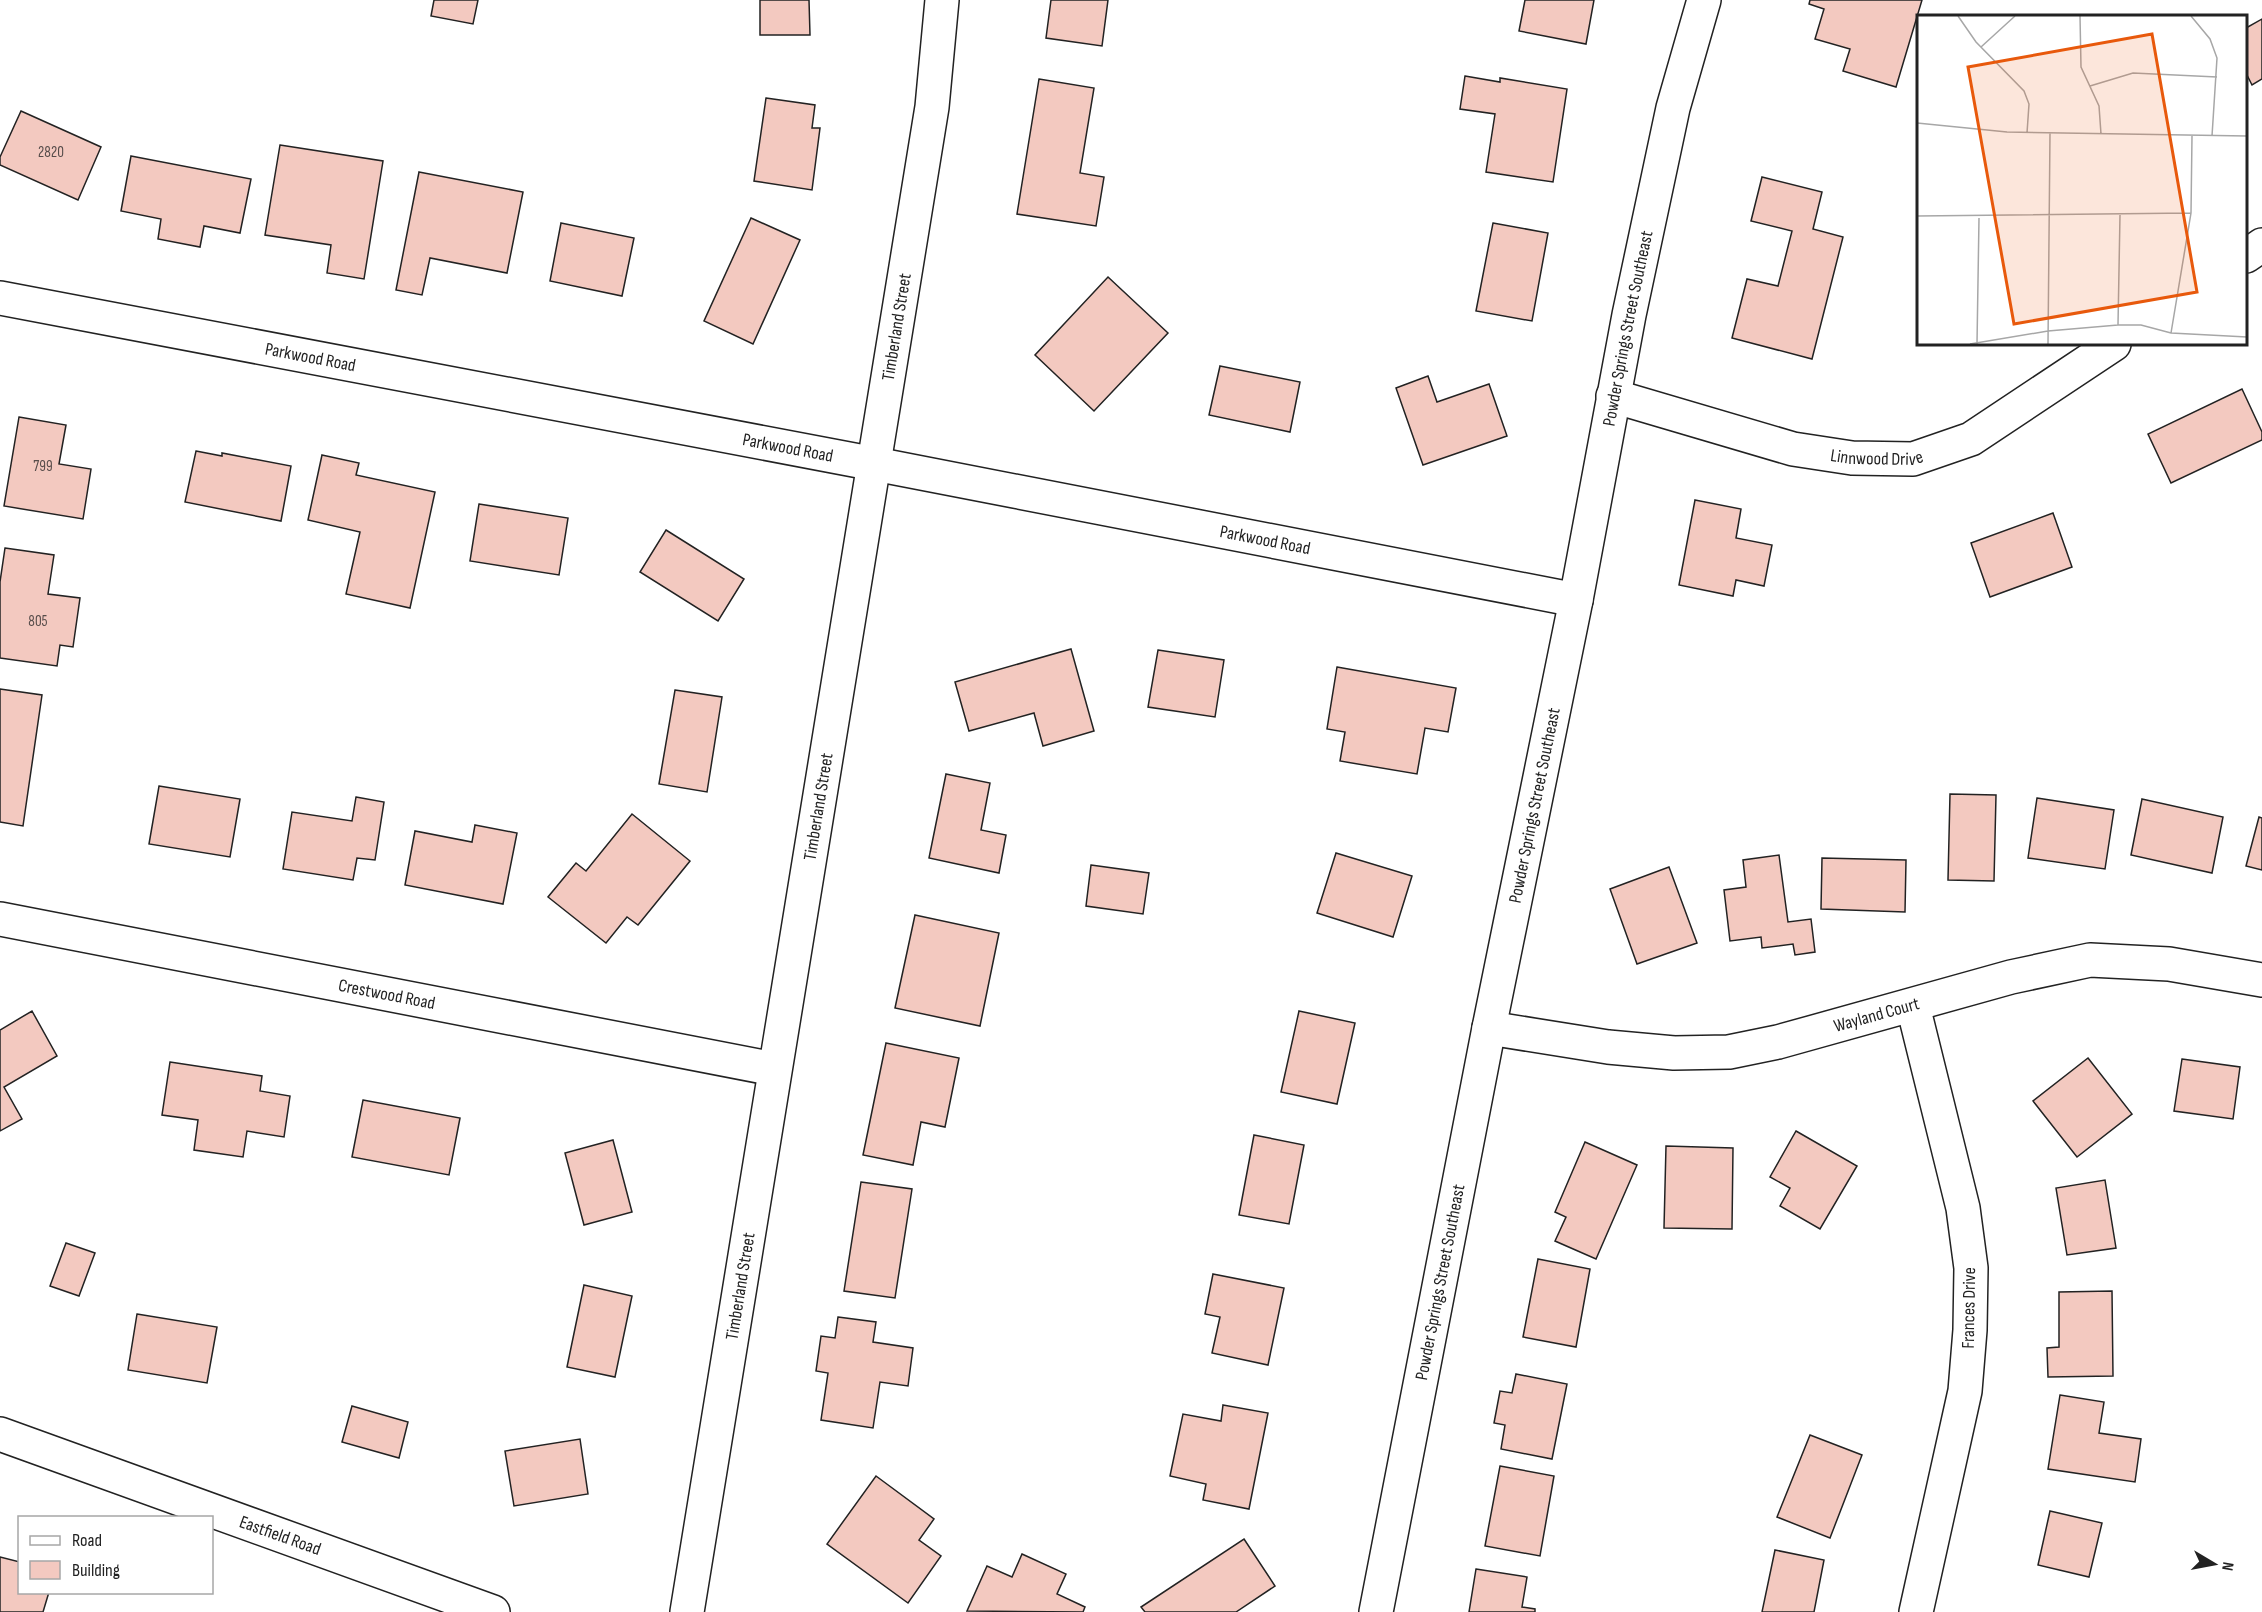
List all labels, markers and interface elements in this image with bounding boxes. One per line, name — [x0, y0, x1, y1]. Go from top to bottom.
inset map — [1917, 15, 2247, 345]
house number: 2820 — [38, 143, 64, 162]
street label: Powder Springs Street Southeast — [1598, 228, 1657, 428]
street label: Timberland Street — [877, 271, 915, 382]
street label: Parkwood Road — [263, 338, 358, 376]
street label: Parkwood Road — [741, 429, 835, 466]
street label: Linnwood Drive — [1829, 444, 1926, 470]
house number: 799 — [33, 457, 53, 476]
street label: Parkwood Road — [1218, 521, 1312, 559]
house number: 805 — [28, 612, 48, 631]
street label: Powder Springs Street Southeast — [1504, 705, 1564, 905]
street label: Timberland Street — [799, 751, 837, 862]
street label: Crestwood Road — [337, 974, 437, 1014]
street label: Wayland Court — [1831, 992, 1922, 1036]
street label: Powder Springs Street Southeast — [1411, 1182, 1469, 1382]
street label: Timberland Street — [721, 1231, 759, 1342]
street label: Frances Drive — [1958, 1267, 1980, 1349]
street label: Eastfield Road — [237, 1511, 324, 1560]
legend — [18, 1516, 213, 1594]
text: Road — [72, 1530, 102, 1551]
north arrow — [2184, 1534, 2244, 1594]
text: Building — [72, 1560, 120, 1581]
text: N — [2217, 1560, 2237, 1572]

